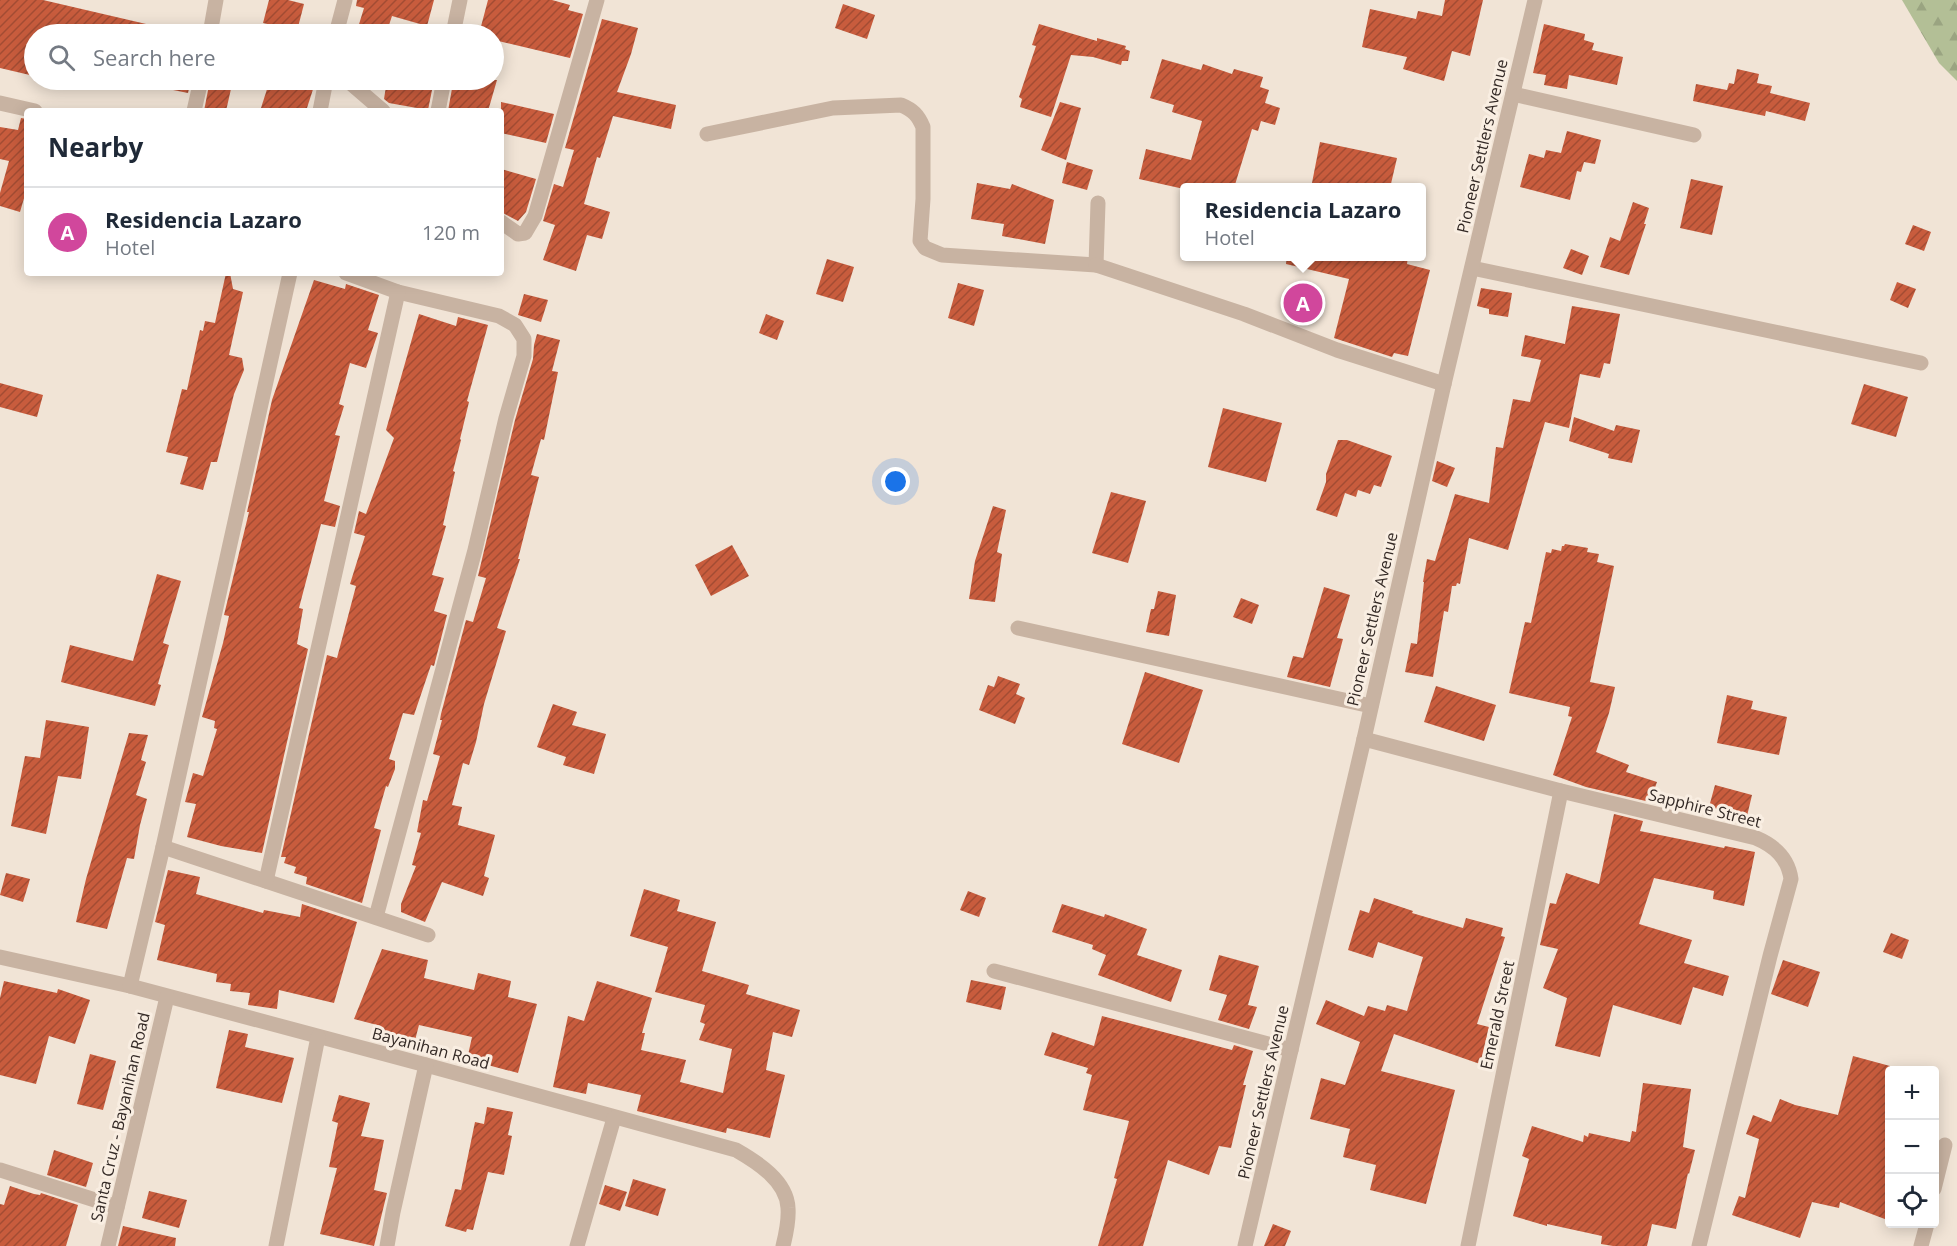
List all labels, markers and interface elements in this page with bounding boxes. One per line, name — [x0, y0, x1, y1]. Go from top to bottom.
search box — [24, 24, 504, 90]
icon: search — [45, 41, 78, 74]
text: Search here — [93, 42, 216, 72]
street label: Pioneer Settlers Avenue — [1451, 57, 1513, 235]
text: Nearby — [48, 129, 143, 165]
popup — [1180, 183, 1426, 261]
text: Residencia Lazaro — [1205, 194, 1401, 224]
text: Residencia Lazaro — [105, 204, 302, 234]
text: A — [61, 219, 74, 246]
text: 120 m — [422, 219, 480, 246]
text: Hotel — [1205, 224, 1255, 251]
text: Hotel — [105, 234, 155, 261]
pin: A — [1284, 280, 1322, 326]
your location — [881, 467, 910, 496]
street label: Pioneer Settlers Avenue — [1341, 530, 1403, 708]
street label: Sapphire Street — [1646, 783, 1764, 833]
street label: Emerald Street — [1475, 958, 1519, 1071]
street label: Pioneer Settlers Avenue — [1232, 1003, 1294, 1181]
street label: Santa Cruz - Bayanihan Road — [85, 1010, 155, 1224]
street label: Bayanihan Road — [370, 1022, 492, 1074]
map controls — [1885, 1066, 1939, 1228]
button: + — [1885, 1066, 1939, 1120]
button: − — [1885, 1120, 1939, 1174]
button: locate — [1885, 1174, 1939, 1228]

